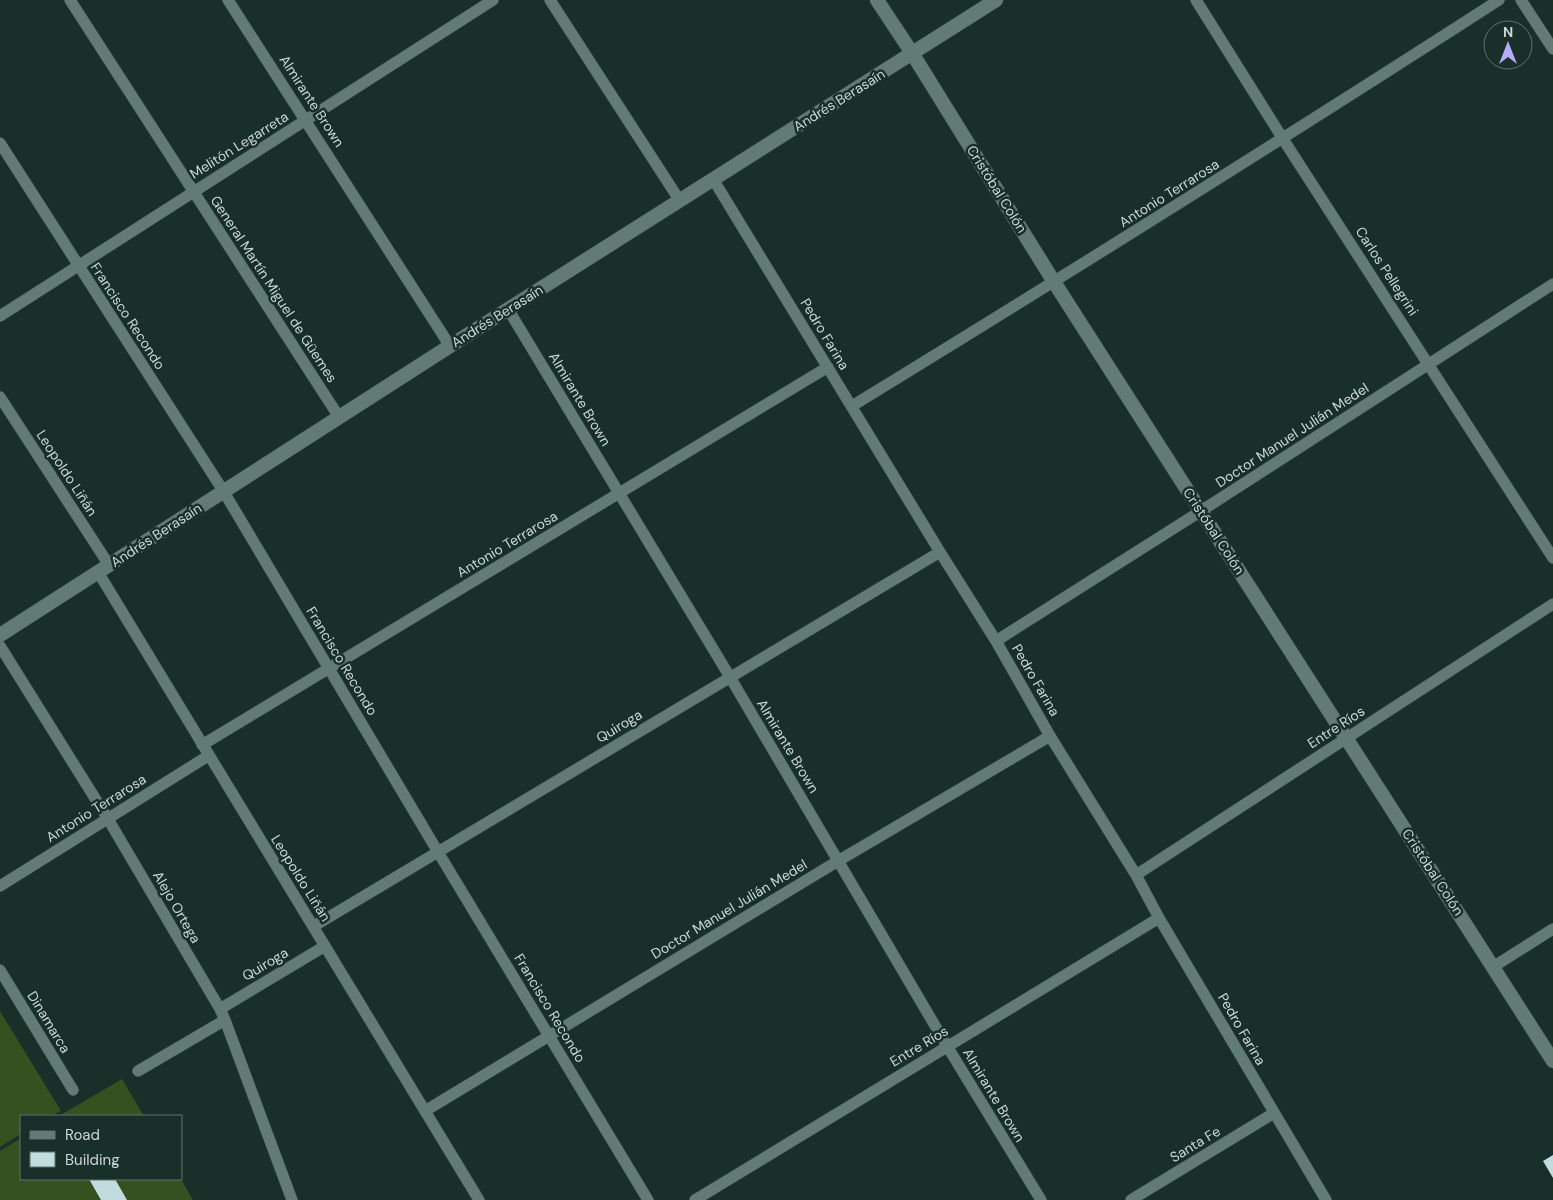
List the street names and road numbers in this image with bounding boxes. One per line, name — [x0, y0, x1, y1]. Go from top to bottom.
street label: Almirante Brown — [276, 52, 348, 150]
street label: Andrés Berasaín — [790, 65, 888, 135]
street label: Melitón Legarreta — [186, 107, 292, 183]
street label: Cristóbal Colón — [963, 142, 1031, 236]
street label: Antonio Terrarosa — [1116, 155, 1222, 231]
street label: General Martín Miguel de Güemes — [207, 192, 341, 386]
street label: Carlos Pellegrini — [1352, 223, 1422, 319]
street label: Francisco Recondo — [87, 259, 169, 373]
street label: Andrés Berasaín — [448, 281, 546, 351]
street label: Pedro Farina — [797, 295, 853, 373]
street label: Almirante Brown — [545, 349, 615, 449]
street label: Doctor Manuel Julián Medel — [1212, 379, 1372, 491]
street label: Leopoldo Liñán — [33, 427, 101, 519]
street label: Cristóbal Colón — [1179, 484, 1249, 578]
street label: Andrés Berasaín — [107, 499, 205, 571]
street label: Antonio Terrarosa — [453, 507, 561, 581]
street label: Francisco Recondo — [302, 603, 382, 719]
street label: Pedro Farina — [1008, 641, 1064, 719]
street label: Almirante Brown — [753, 696, 823, 796]
street label: Entre Ríos — [1304, 702, 1368, 752]
street label: Quiroga — [593, 705, 645, 747]
street label: Antonio Terrarosa — [43, 770, 149, 846]
street label: Cristóbal Colón — [1398, 825, 1468, 919]
street label: Leopoldo Liñán — [267, 831, 335, 925]
street label: Doctor Manuel Julián Medel — [648, 855, 810, 963]
street label: Alejo Ortega — [149, 868, 205, 946]
street label: Quiroga — [239, 943, 291, 985]
street label: Francisco Recondo — [510, 950, 590, 1066]
street label: Dinamarca — [23, 988, 75, 1056]
street label: Pedro Farina — [1214, 990, 1270, 1068]
street label: Entre Ríos — [887, 1022, 951, 1070]
street label: Almirante Brown — [959, 1045, 1029, 1145]
street label: Santa Fe — [1166, 1122, 1224, 1166]

